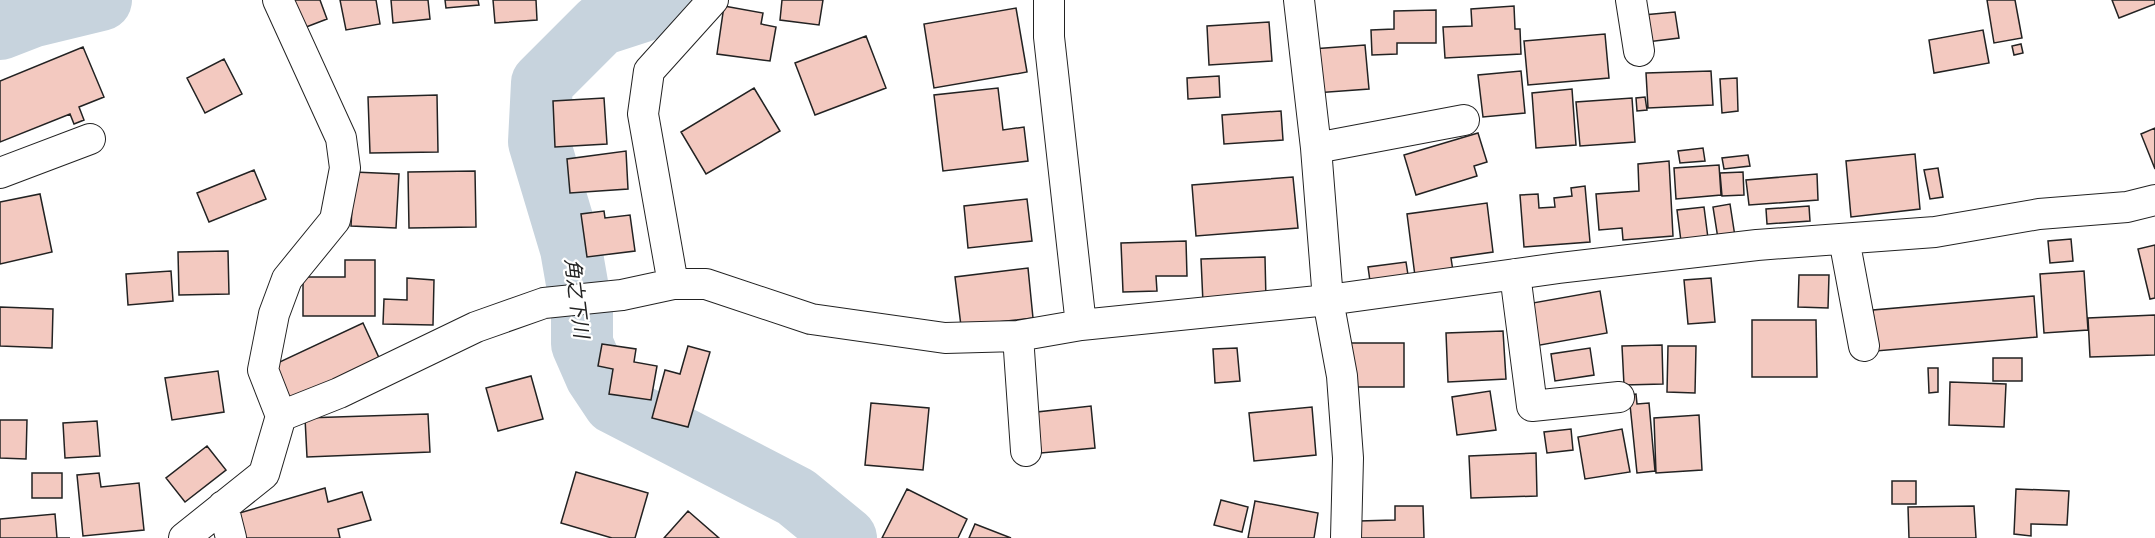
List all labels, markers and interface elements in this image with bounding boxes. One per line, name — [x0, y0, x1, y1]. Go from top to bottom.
water label: 角之下川 — [561, 257, 595, 341]

